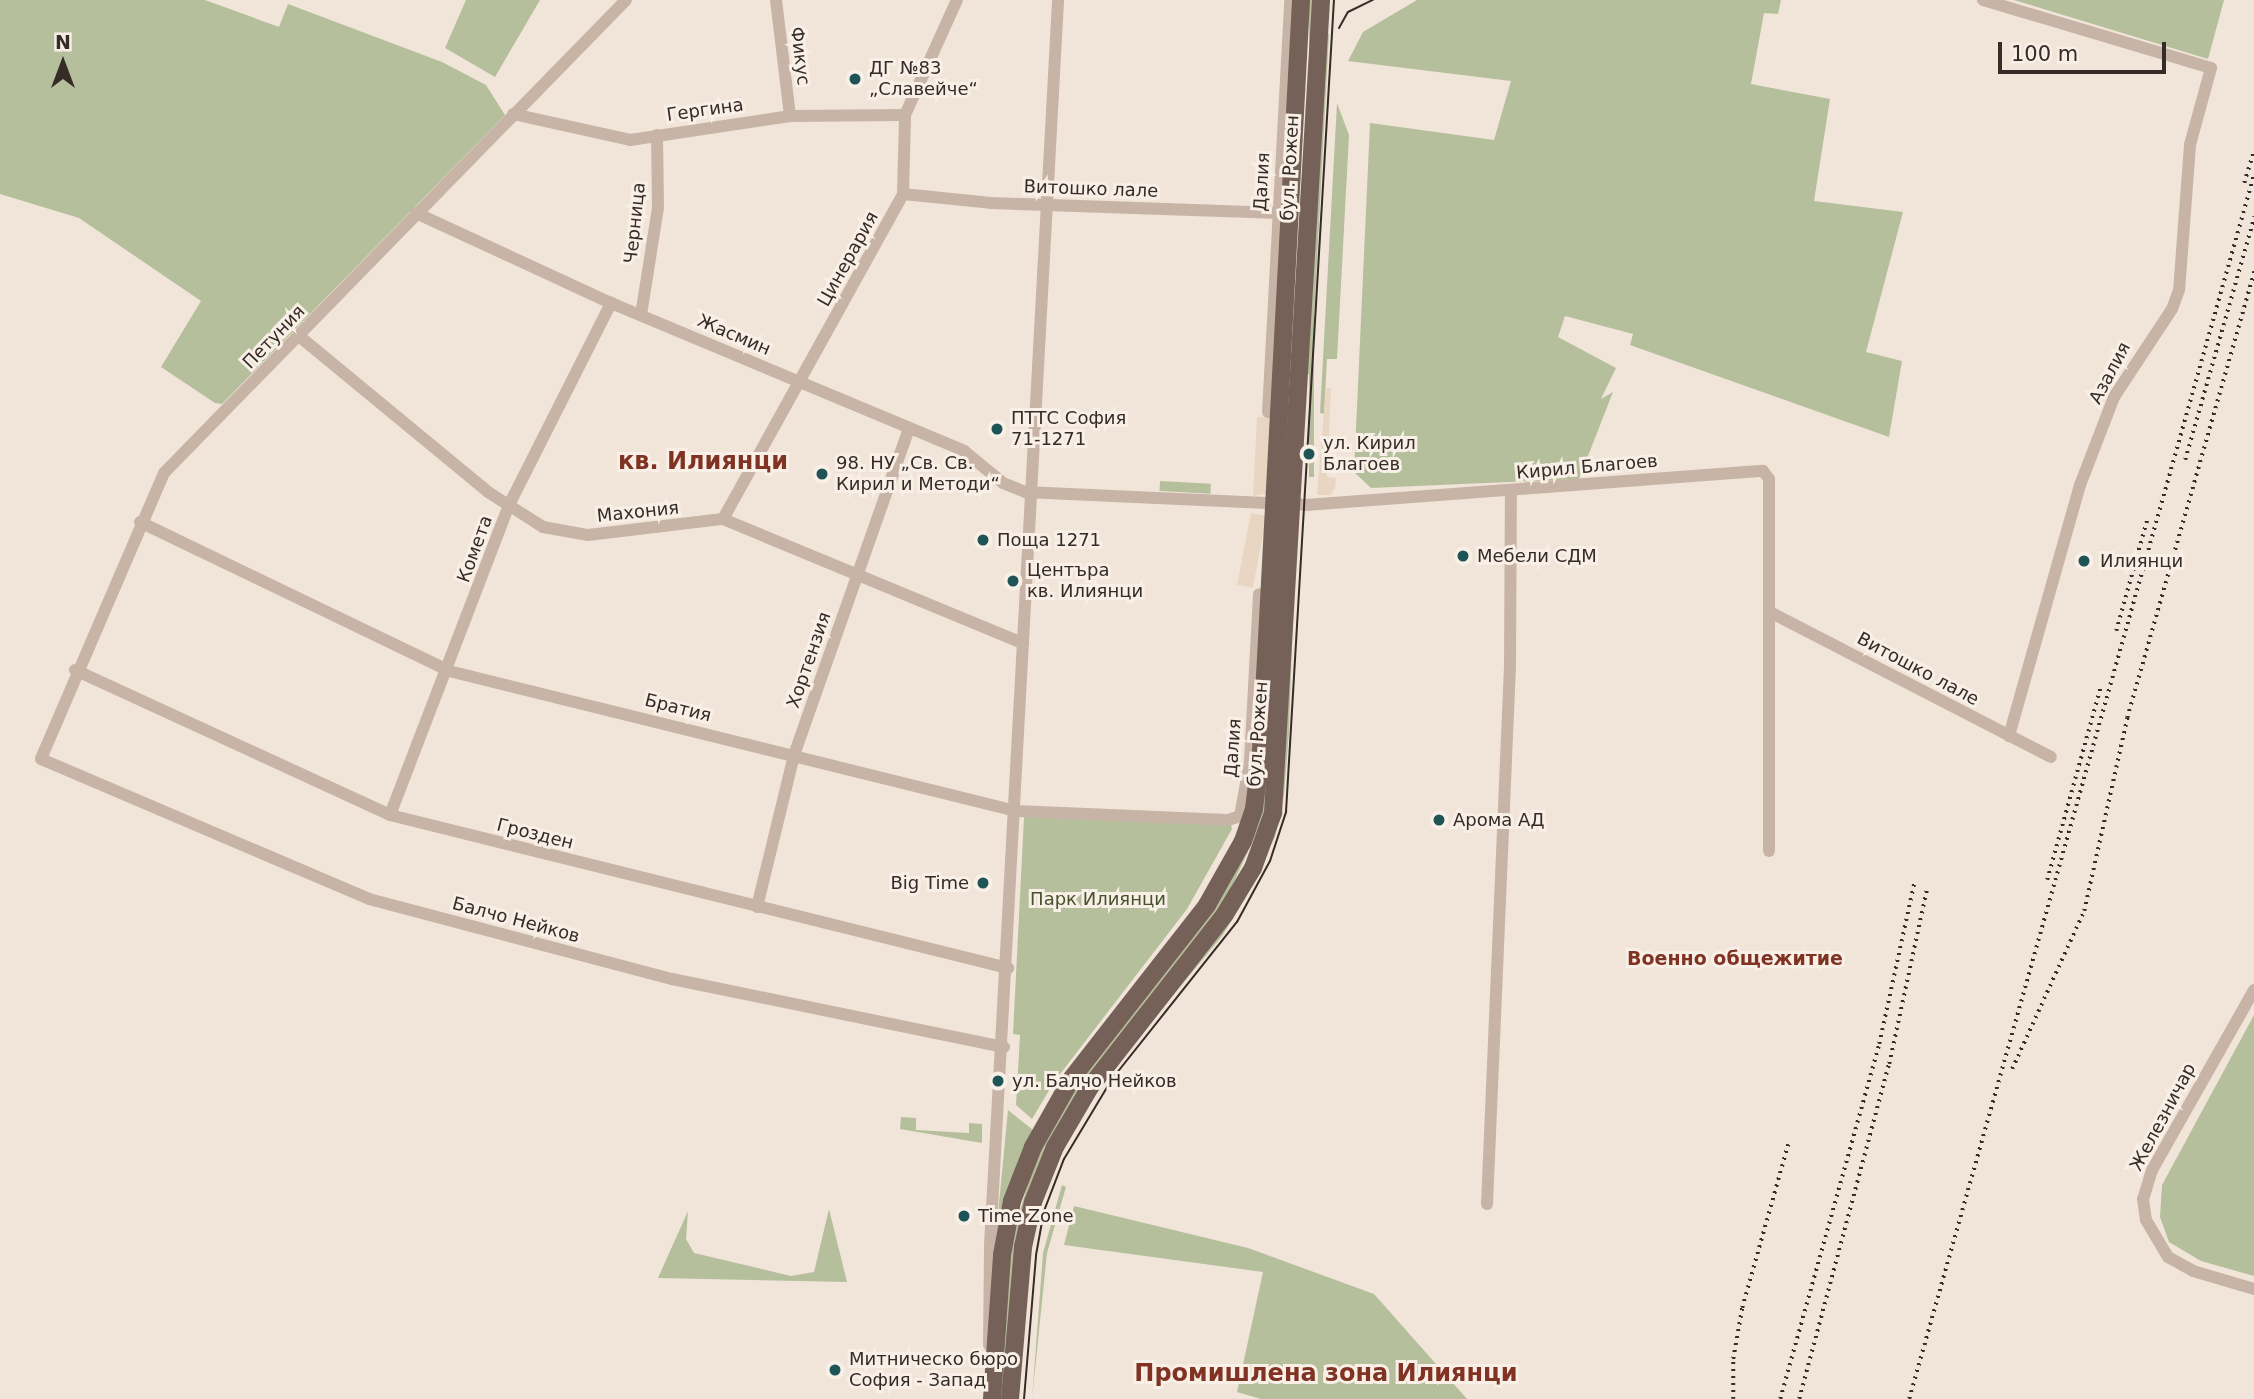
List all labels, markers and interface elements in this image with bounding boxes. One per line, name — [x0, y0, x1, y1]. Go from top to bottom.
street label: Фикус — [786, 26, 814, 86]
north arrow — [28, 28, 98, 98]
scale bar — [2002, 28, 2170, 72]
text: N — [55, 31, 71, 53]
text: 100 m — [2011, 42, 2078, 66]
place label: ДГ №83 „Славейче“ — [869, 58, 978, 100]
marker: ДГ №83 „Славейче“ — [847, 71, 863, 87]
street label: Гергина — [665, 94, 745, 126]
street label: бул. Рожен — [1276, 115, 1304, 221]
street label: Далия — [1250, 152, 1274, 212]
street label: Витошко лале — [1023, 176, 1159, 202]
street label: Черница — [620, 181, 650, 265]
street label: Цинерария — [813, 208, 883, 310]
street label: Петуния — [238, 301, 310, 373]
street label: Жасмин — [694, 310, 774, 360]
street label: Азалия — [2085, 338, 2135, 408]
place label: ПТТС София 71-1271 — [1011, 408, 1126, 450]
marker: ПТТС София 71-1271 — [989, 421, 1005, 437]
place label: ул. Кирил Благоев — [1323, 433, 1416, 476]
marker: ул. Кирил Благоев — [1301, 446, 1317, 462]
district label: кв. Илиянци — [618, 448, 788, 476]
street label: Кирил Благоев — [1515, 450, 1659, 484]
place label: 98. НУ „Св. Св. Кирил и Методи“ — [836, 453, 1000, 496]
marker: 98. НУ „Св. Св. Кирил и Методи“ — [814, 466, 830, 482]
street label: Махония — [596, 497, 680, 527]
street label: Комета — [453, 512, 497, 586]
place label: Поща 1271 — [997, 529, 1101, 551]
marker: Поща 1271 — [975, 532, 991, 548]
place label: Мебели СДМ — [1477, 545, 1597, 567]
marker: Мебели СДМ — [1455, 548, 1471, 564]
place label: Илиянци — [2100, 550, 2183, 572]
marker: Илиянци — [2074, 551, 2094, 571]
place label: Центъра кв. Илиянци — [1027, 560, 1143, 602]
marker: Центъра кв. Илиянци — [1005, 573, 1021, 589]
street label: Хортензия — [782, 609, 836, 711]
street label: Витошко лале — [1853, 628, 1983, 710]
street label: бул. Рожен — [1244, 681, 1272, 787]
street label: Братия — [642, 689, 714, 727]
street label: Далия — [1220, 718, 1246, 778]
place label: Арома АД — [1453, 809, 1544, 831]
marker: Арома АД — [1431, 812, 1447, 828]
street label: Грозден — [494, 814, 576, 854]
place label: Big Time — [890, 872, 969, 894]
marker: Big Time — [975, 875, 991, 891]
park label: Парк Илиянци — [1030, 888, 1166, 910]
street label: Балчо Нейков — [450, 893, 582, 947]
district label: Военно общежитие — [1627, 948, 1843, 970]
street label: Железничар — [2125, 1059, 2201, 1175]
place label: ул. Балчо Нейков — [1012, 1070, 1177, 1092]
marker: ул. Балчо Нейков — [990, 1073, 1006, 1089]
place label: Time Zone — [978, 1205, 1074, 1227]
marker: Time Zone — [956, 1208, 972, 1224]
place label: Митническо бюро София - Запад — [849, 1349, 1018, 1392]
district label: Промишлена зона Илиянци — [1134, 1360, 1518, 1388]
marker: Митническо бюро София - Запад — [827, 1362, 843, 1378]

